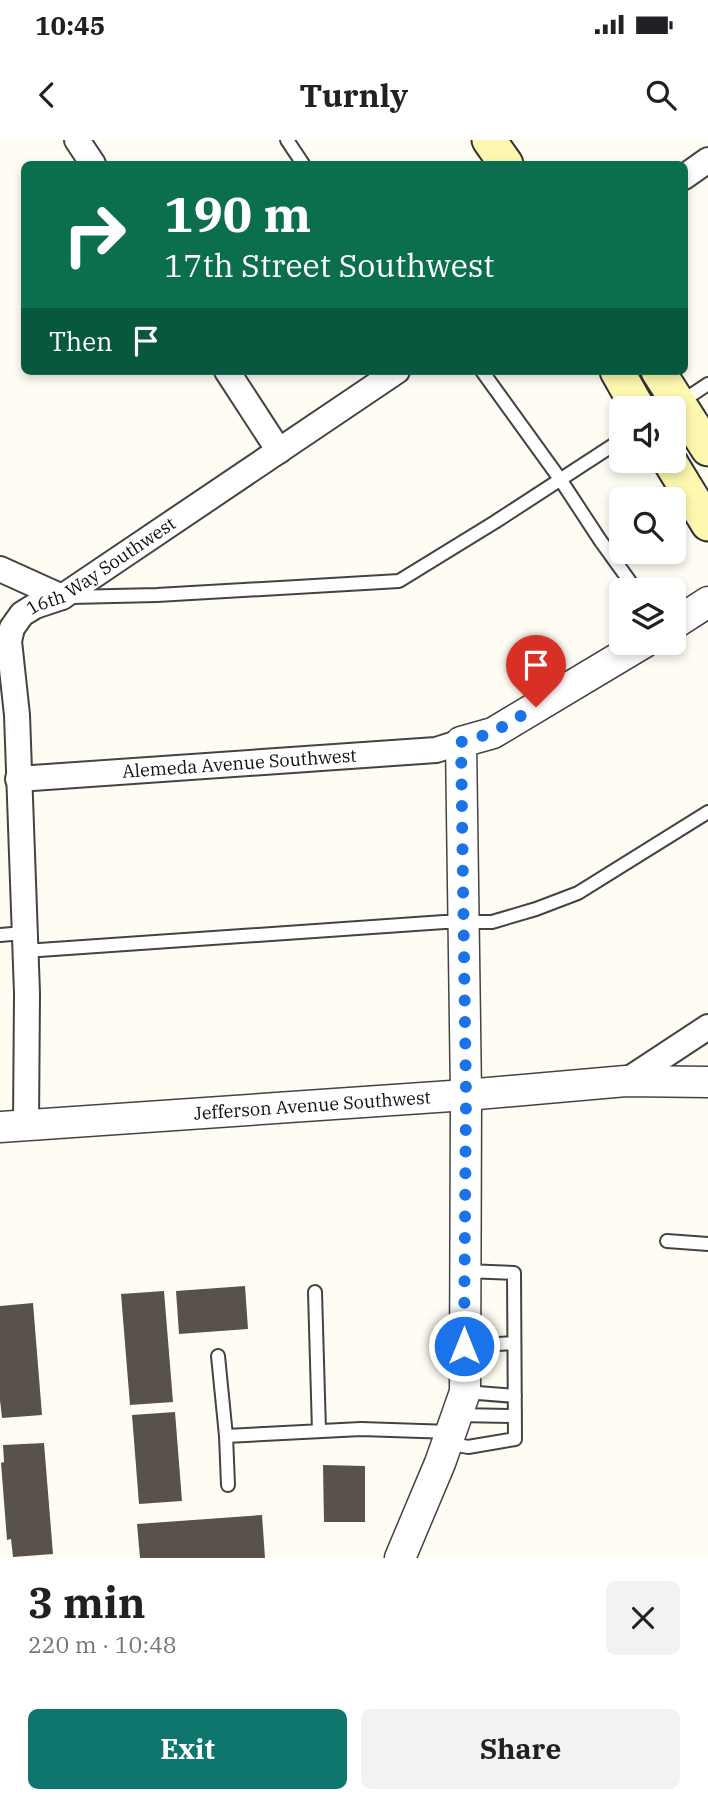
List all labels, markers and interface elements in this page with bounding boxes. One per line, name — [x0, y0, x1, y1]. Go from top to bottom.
text: 10:45 — [35, 8, 105, 42]
text: Turnly — [300, 74, 408, 116]
icon: back — [28, 76, 66, 114]
icon: search — [642, 76, 680, 114]
text: 190 m — [164, 182, 311, 245]
icon: right — [49, 189, 140, 280]
text: 17th Street Southwest — [164, 244, 495, 286]
icon: arrive — [127, 322, 165, 360]
text: Then — [49, 324, 113, 358]
map controls — [609, 396, 686, 655]
button: sound — [609, 396, 686, 473]
button: search — [609, 487, 686, 564]
street label: 16th Way Southwest — [22, 512, 180, 620]
button: layers — [609, 578, 686, 655]
pin — [506, 635, 566, 707]
icon: arrive — [517, 646, 555, 684]
street label: Alemeda Avenue Southwest — [122, 744, 357, 783]
street label: Jefferson Avenue Southwest — [193, 1085, 432, 1125]
position arrow — [427, 1309, 501, 1383]
text: 3 min — [28, 1575, 146, 1630]
button: close — [606, 1581, 680, 1655]
text: 220 m · 10:48 — [28, 1629, 177, 1659]
button: Exit — [28, 1709, 347, 1789]
button: Share — [361, 1709, 680, 1789]

